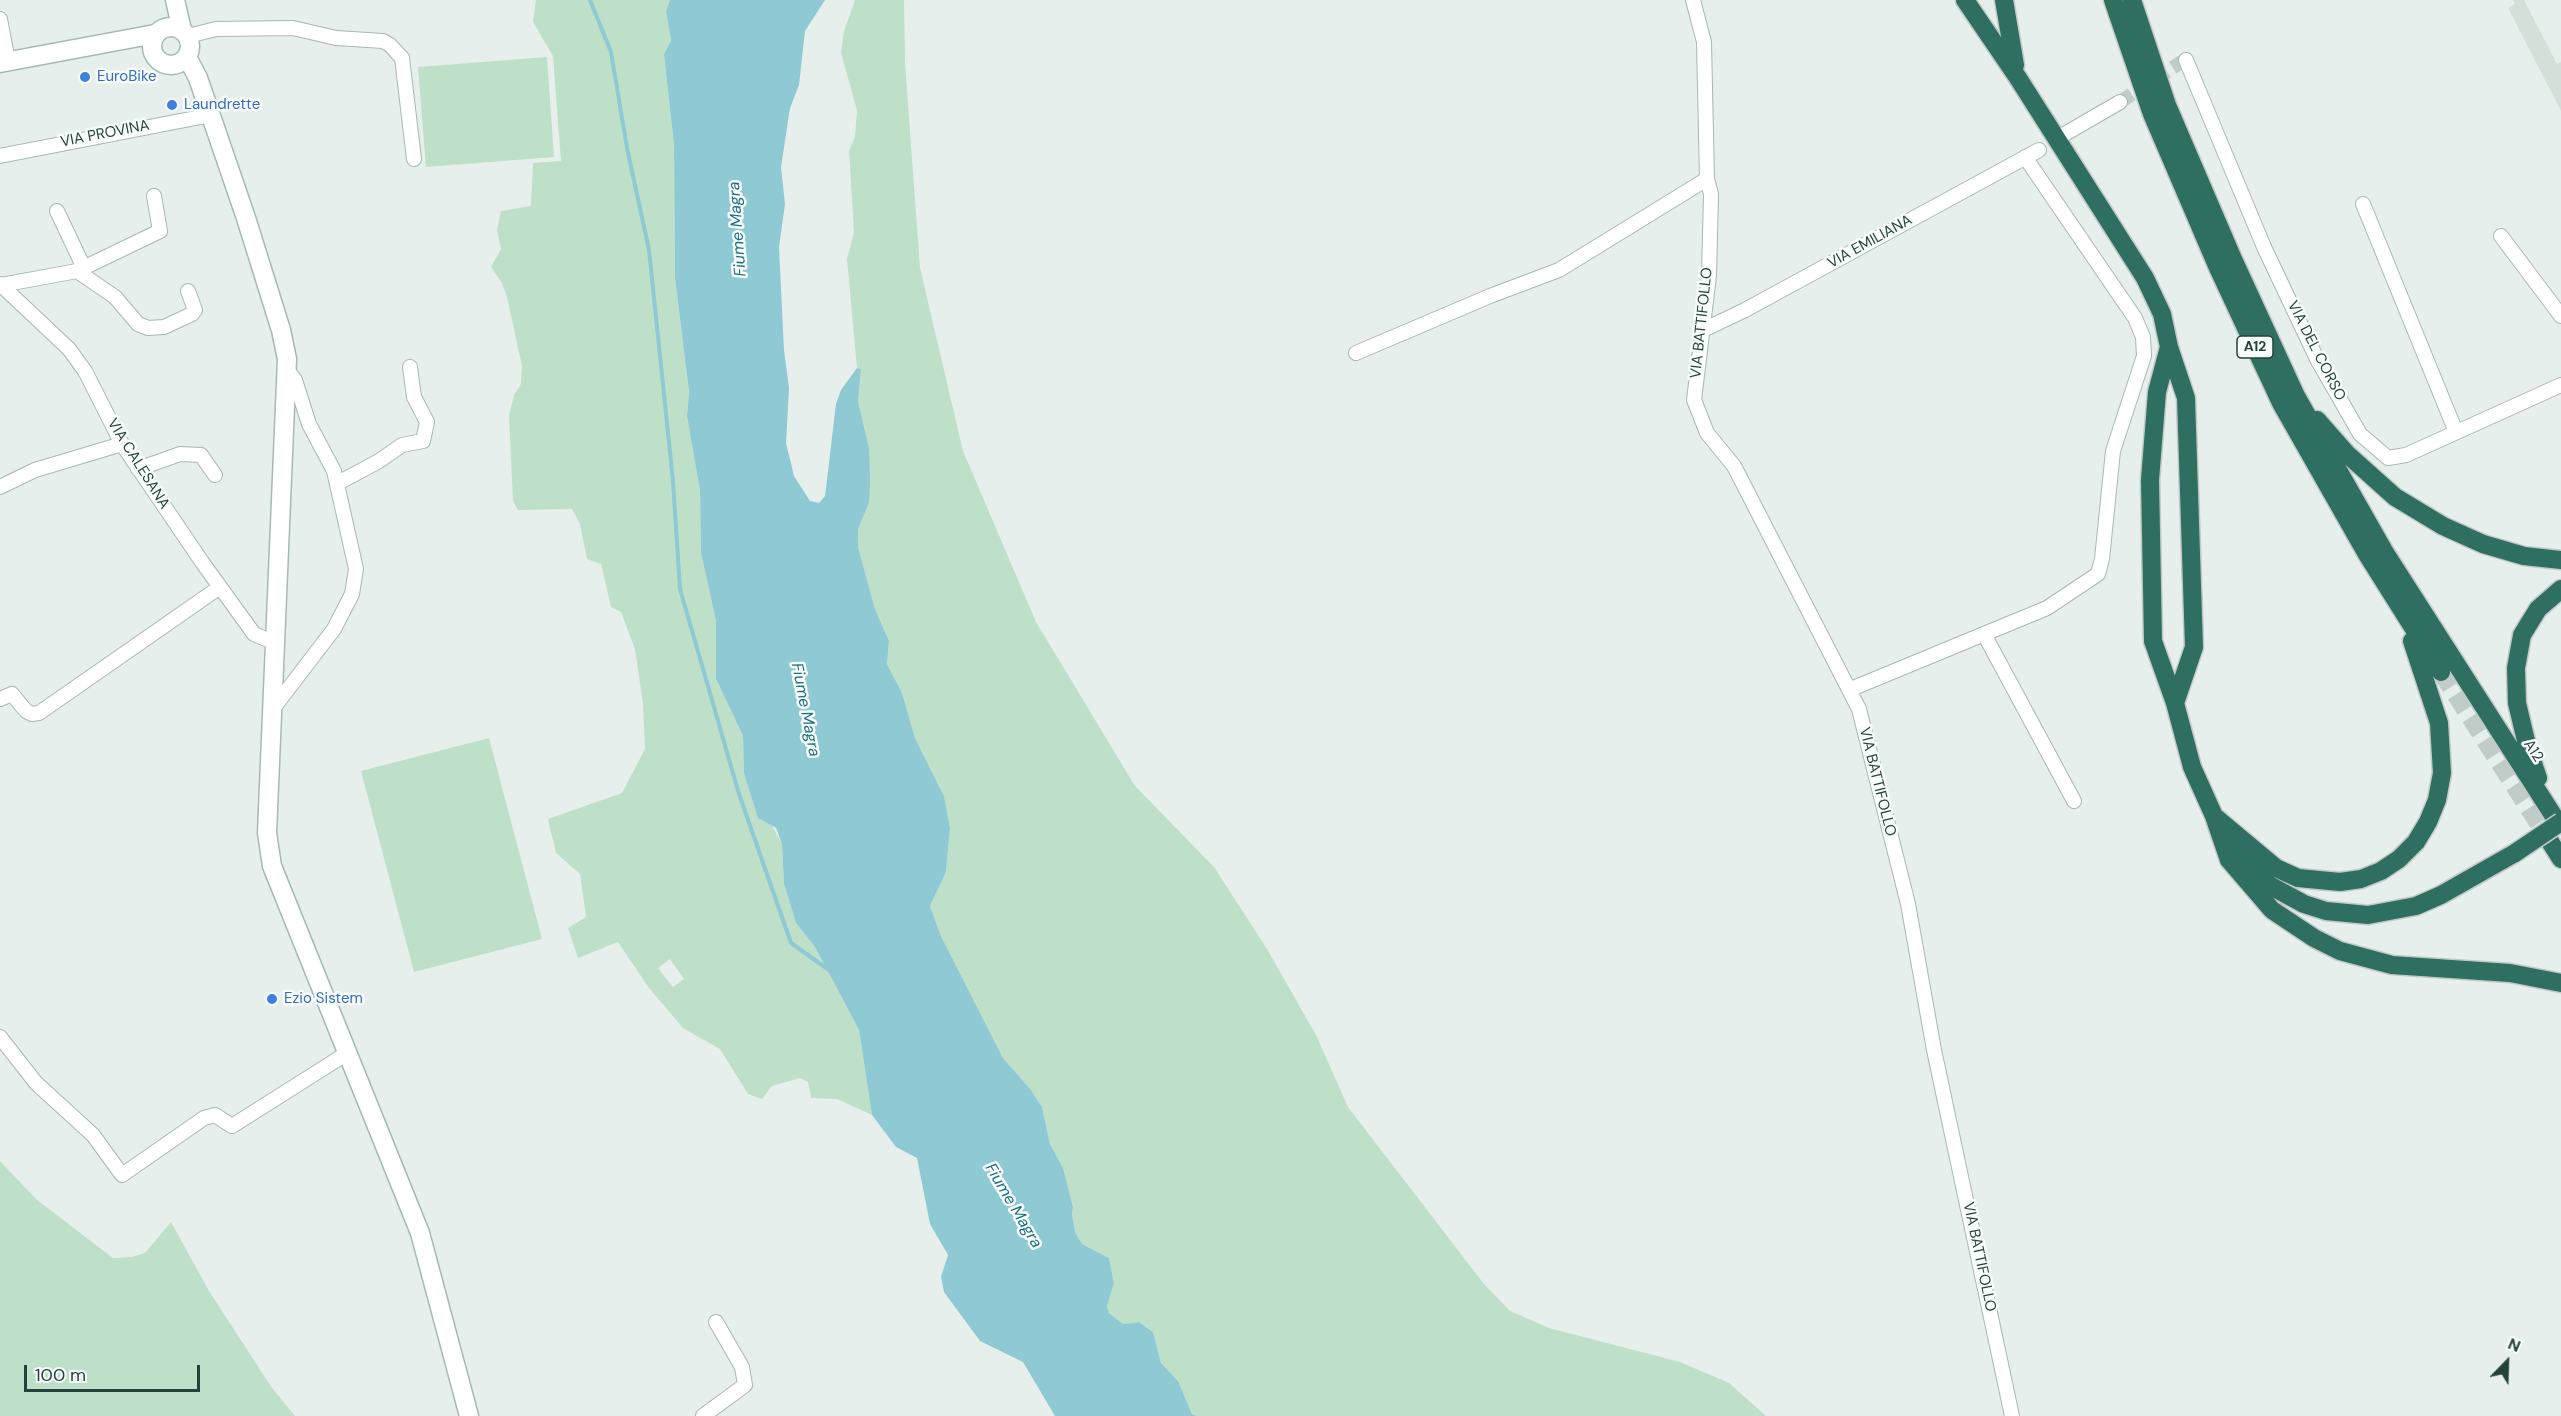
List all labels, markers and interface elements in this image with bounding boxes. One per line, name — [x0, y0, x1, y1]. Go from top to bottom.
place label: EuroBike — [97, 68, 156, 86]
marker: EuroBike — [78, 70, 92, 84]
place label: Laundrette — [184, 96, 260, 114]
marker: Laundrette — [165, 98, 179, 112]
street label: VIA PROVINA — [59, 117, 151, 151]
water label: Fiume Magra — [725, 181, 751, 277]
street label: VIA EMILIANA — [1825, 211, 1915, 273]
street label: VIA BATTIFOLLO — [1687, 267, 1717, 379]
street label: VIA DEL CORSO — [2283, 298, 2349, 404]
road number: A12 — [2237, 336, 2273, 358]
street label: VIA CALESANA — [103, 415, 173, 513]
water label: Fiume Magra — [786, 661, 824, 759]
street label: VIA BATTIFOLLO — [1855, 726, 1899, 838]
street label: A12 — [2519, 737, 2547, 765]
place label: Ezio Sistem — [284, 990, 363, 1008]
marker: Ezio Sistem — [265, 992, 279, 1006]
water label: Fiume Magra — [980, 1160, 1046, 1252]
street label: VIA BATTIFOLLO — [1959, 1201, 1999, 1313]
north arrow — [2477, 1332, 2537, 1392]
text: N — [2505, 1333, 2524, 1357]
scale bar — [27, 1353, 202, 1391]
text: 100 m — [35, 1363, 86, 1387]

